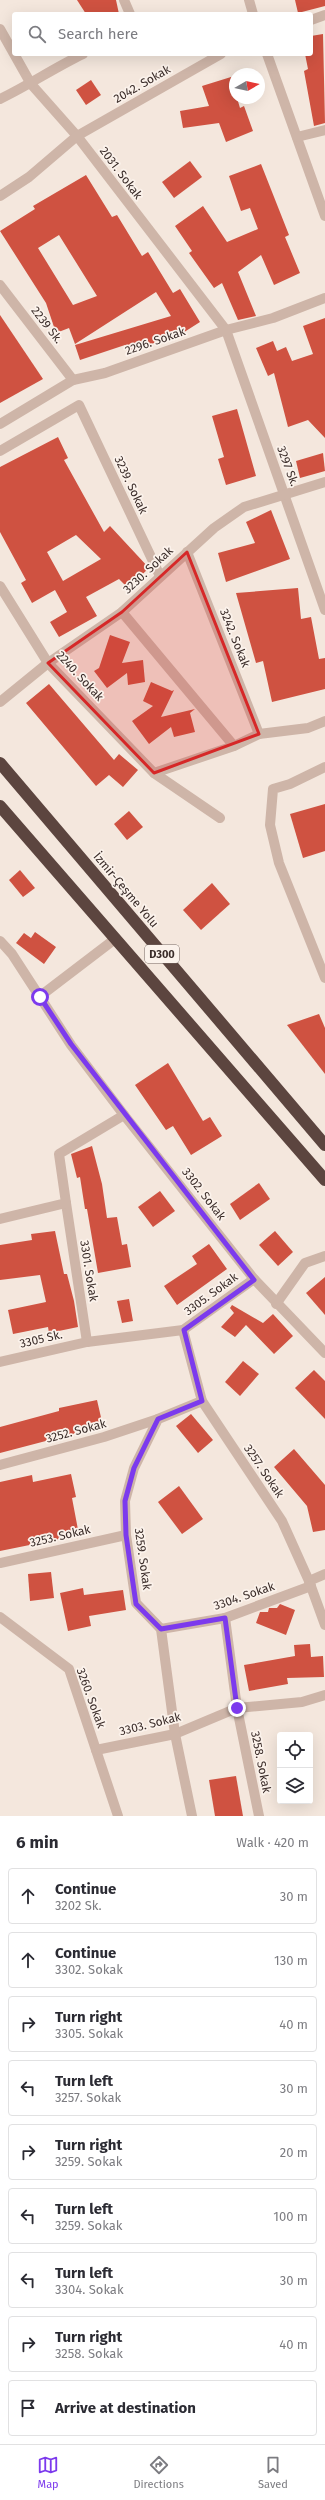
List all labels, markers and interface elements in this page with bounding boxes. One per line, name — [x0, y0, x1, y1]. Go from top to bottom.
search box — [12, 12, 313, 56]
icon: search — [26, 23, 48, 45]
text: Search here — [58, 25, 138, 43]
street label: 2042. Sokak — [111, 62, 174, 106]
north arrow — [229, 68, 265, 104]
street label: 2031. Sokak — [97, 144, 146, 203]
street label: 2239 Sk. — [28, 304, 66, 346]
street label: 2296. Sokak — [123, 324, 188, 358]
street label: 3297 Sk. — [274, 444, 302, 488]
street label: 3239. Sokak — [112, 454, 151, 517]
street label: 3230. Sokak — [120, 543, 176, 596]
street label: 3242. Sokak — [217, 607, 253, 670]
street label: 2240. Sokak — [53, 648, 107, 704]
street label: İzmir-Çeşme Yolu — [91, 849, 162, 930]
road number: D300 — [145, 945, 179, 963]
route start — [31, 988, 49, 1006]
street label: 3302. Sokak — [179, 1165, 229, 1224]
street label: 3301. Sokak — [77, 1239, 101, 1303]
street label: 3305. Sokak — [181, 1269, 241, 1318]
street label: 3305 Sk. — [18, 1327, 64, 1351]
street label: 3252. Sokak — [44, 1416, 109, 1446]
street label: 3257. Sokak — [241, 1442, 287, 1501]
street label: 3253. Sokak — [28, 1522, 93, 1550]
street label: 3259. Sokak — [132, 1527, 154, 1592]
street label: 3304. Sokak — [212, 1579, 277, 1613]
street label: 3260. Sokak — [74, 1666, 109, 1731]
route end — [228, 1699, 246, 1717]
street label: 3303. Sokak — [118, 1709, 183, 1738]
street label: 3258. Sokak — [248, 1730, 274, 1795]
map controls — [277, 1732, 313, 1804]
button: locate — [277, 1732, 313, 1768]
button: layers — [277, 1768, 313, 1804]
text: 6 min — [16, 1832, 59, 1853]
text: Walk · 420 m — [236, 1835, 309, 1850]
text: Continue — [55, 1880, 116, 1898]
icon: ahead — [17, 1885, 39, 1907]
text: 30 m — [280, 1889, 308, 1904]
text: 3202 Sk. — [55, 1898, 102, 1913]
text: Continue — [55, 1944, 116, 1962]
icon: ahead — [17, 1949, 39, 1971]
text: 130 m — [274, 1953, 308, 1968]
text: 3302. Sokak — [55, 1962, 123, 1977]
text: Turn right — [55, 2008, 122, 2026]
icon: right — [17, 2013, 39, 2035]
text: 40 m — [279, 2017, 308, 2032]
text: 3305. Sokak — [55, 2026, 123, 2041]
text: Turn left — [55, 2072, 113, 2090]
icon: left — [17, 2077, 39, 2099]
text: 30 m — [280, 2081, 308, 2096]
text: 3257. Sokak — [55, 2090, 121, 2105]
text: Turn right — [55, 2136, 122, 2154]
icon: right — [17, 2141, 39, 2163]
text: 20 m — [280, 2145, 308, 2160]
text: 3259. Sokak — [55, 2154, 122, 2169]
text: Turn left — [55, 2200, 113, 2218]
icon: left — [17, 2205, 39, 2227]
text: 100 m — [273, 2209, 308, 2224]
text: 3259. Sokak — [55, 2218, 122, 2233]
text: Turn left — [55, 2264, 113, 2282]
icon: left — [17, 2269, 39, 2291]
text: 30 m — [280, 2273, 308, 2288]
text: 3304. Sokak — [55, 2282, 124, 2297]
text: Turn right — [55, 2328, 122, 2346]
icon: right — [17, 2333, 39, 2355]
text: 40 m — [279, 2337, 308, 2352]
text: 3258. Sokak — [55, 2346, 123, 2361]
icon: arrive — [17, 2397, 39, 2419]
text: Arrive at destination — [55, 2399, 196, 2417]
tab: Map — [37, 2454, 59, 2491]
tab: Directions — [133, 2454, 184, 2491]
tab: Saved — [258, 2454, 288, 2491]

